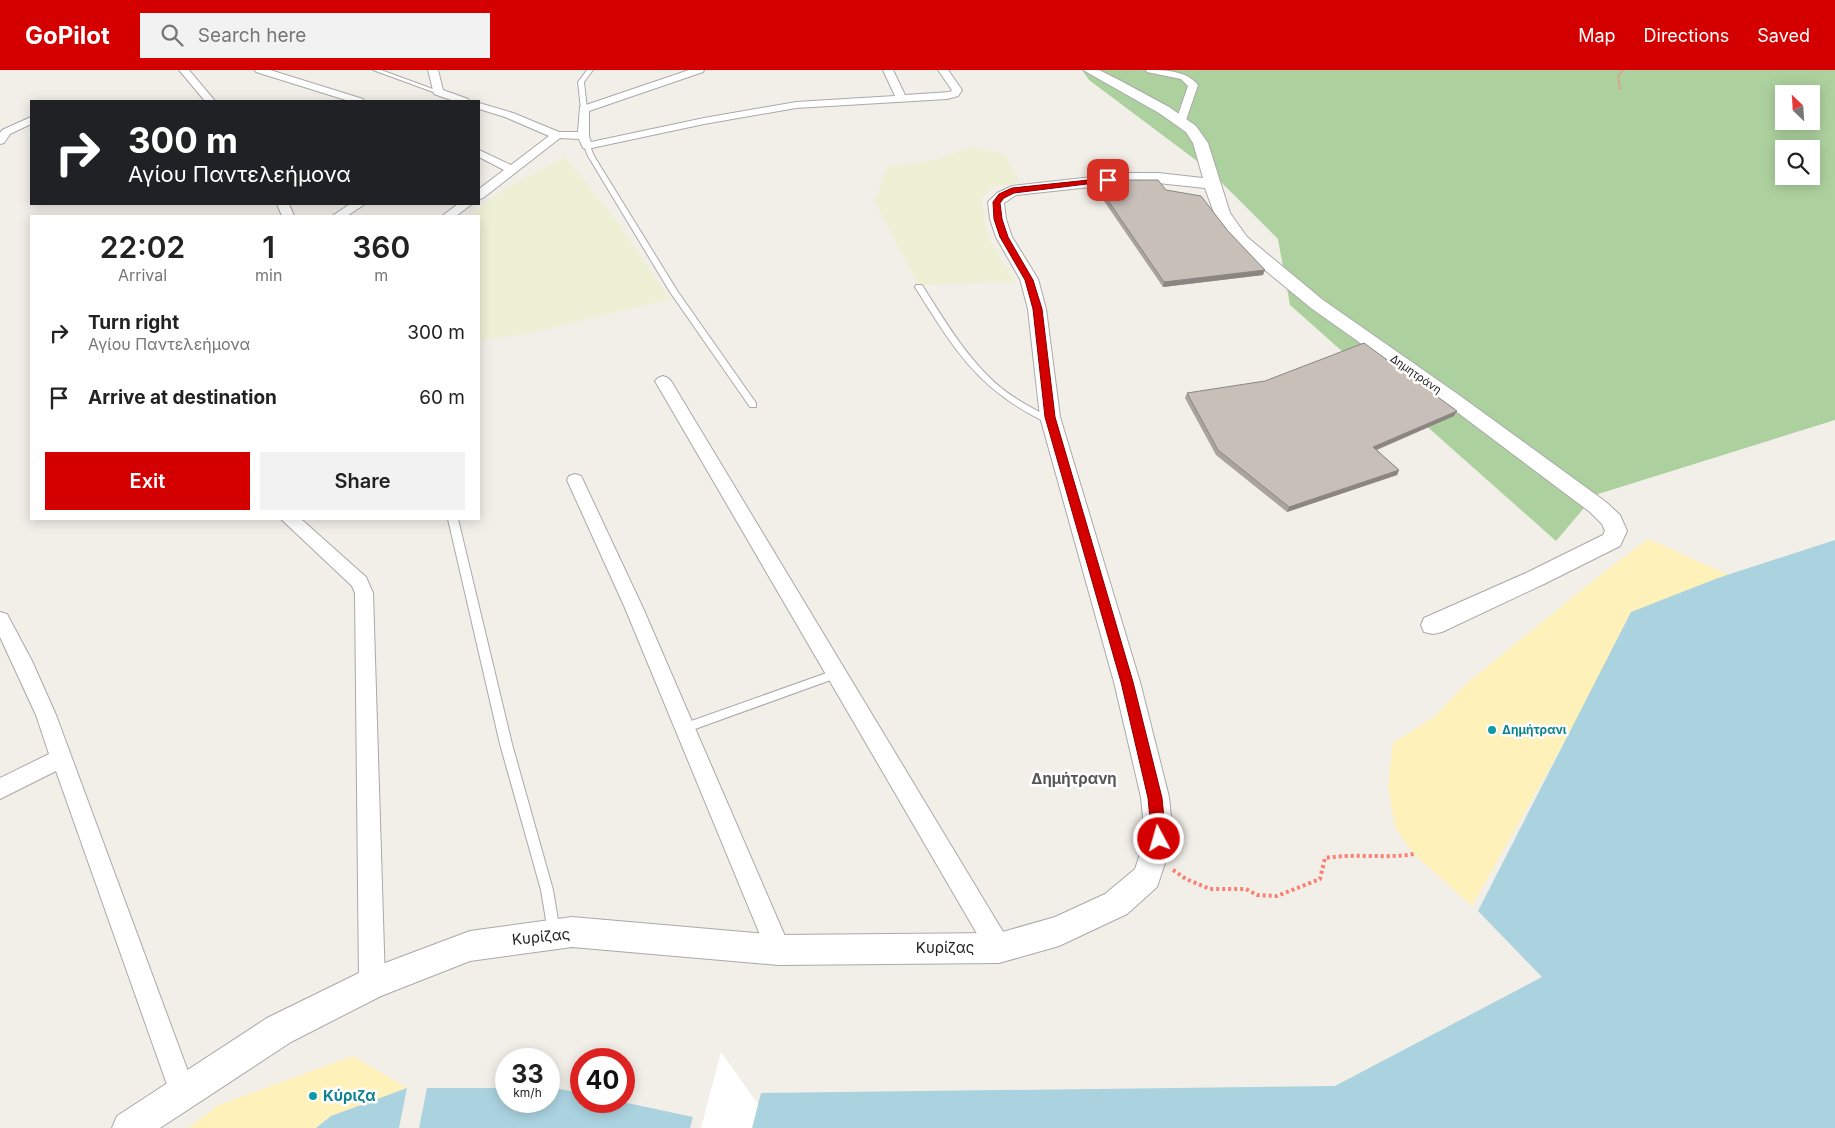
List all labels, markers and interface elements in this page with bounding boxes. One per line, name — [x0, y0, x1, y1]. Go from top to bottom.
search box — [140, 13, 490, 58]
text: GoPilot — [25, 21, 110, 50]
icon: search — [158, 21, 186, 49]
text: Search here — [198, 24, 306, 47]
text: Map — [1578, 25, 1616, 46]
text: Directions — [1644, 25, 1729, 46]
text: Saved — [1757, 25, 1810, 46]
north arrow — [1775, 85, 1820, 130]
map controls — [1775, 85, 1820, 185]
text: 300 m — [128, 119, 238, 161]
icon: right — [45, 120, 110, 185]
button: search — [1775, 140, 1820, 185]
pin — [1087, 159, 1129, 201]
text: Αγίου Παντελεήμονα — [128, 161, 351, 187]
icon: arrive — [1094, 166, 1122, 194]
text: 22:02 — [100, 229, 185, 265]
text: 1 — [262, 229, 275, 265]
text: 360 — [352, 229, 410, 265]
text: Arrival — [118, 265, 167, 285]
text: min — [255, 265, 282, 285]
text: m — [374, 265, 388, 285]
text: Turn right — [88, 311, 179, 334]
icon: right — [45, 319, 73, 347]
text: 300 m — [407, 321, 465, 344]
text: Αγίου Παντελεήμονα — [88, 334, 250, 354]
street label: Δημητράνη — [1388, 351, 1444, 397]
icon: arrive — [45, 384, 73, 412]
text: Arrive at destination — [88, 386, 277, 409]
text: 60 m — [419, 386, 465, 409]
button: Exit — [45, 452, 250, 510]
button: Share — [260, 452, 465, 510]
place label: Δημήτρανι — [1502, 722, 1567, 737]
marker: Δημήτρανι — [1486, 724, 1498, 736]
district label: Δημήτρανη — [1031, 769, 1117, 788]
position arrow — [1132, 812, 1184, 864]
street label: Κυρίζας — [511, 924, 571, 949]
street label: Κυρίζας — [916, 938, 974, 957]
speed limit sign: 40 — [570, 1048, 635, 1113]
text: 33 — [511, 1059, 544, 1089]
text: km/h — [513, 1085, 542, 1100]
place label: Κύριζα — [323, 1086, 376, 1105]
marker: Κύριζα — [307, 1090, 319, 1102]

